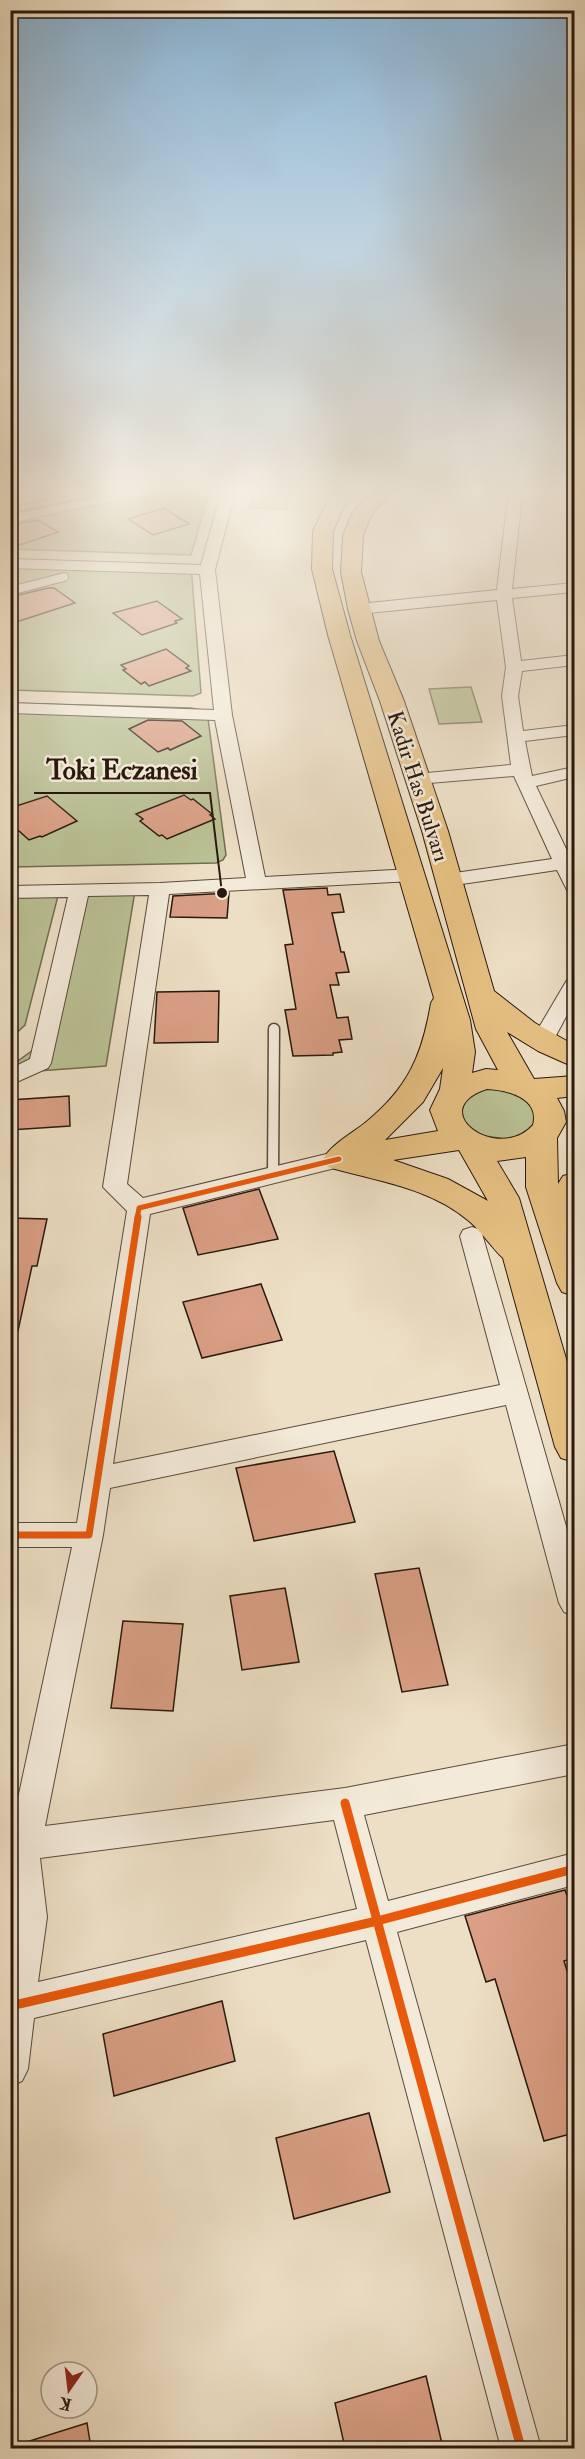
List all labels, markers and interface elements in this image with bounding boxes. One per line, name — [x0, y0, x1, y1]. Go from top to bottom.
street label: Kadir Has Bulvarı — [380, 707, 456, 865]
callout: Toki Eczanesi — [34, 748, 210, 793]
text: Toki Eczanesi — [45, 754, 198, 787]
north arrow — [39, 2360, 99, 2420]
text: K — [57, 2392, 73, 2415]

